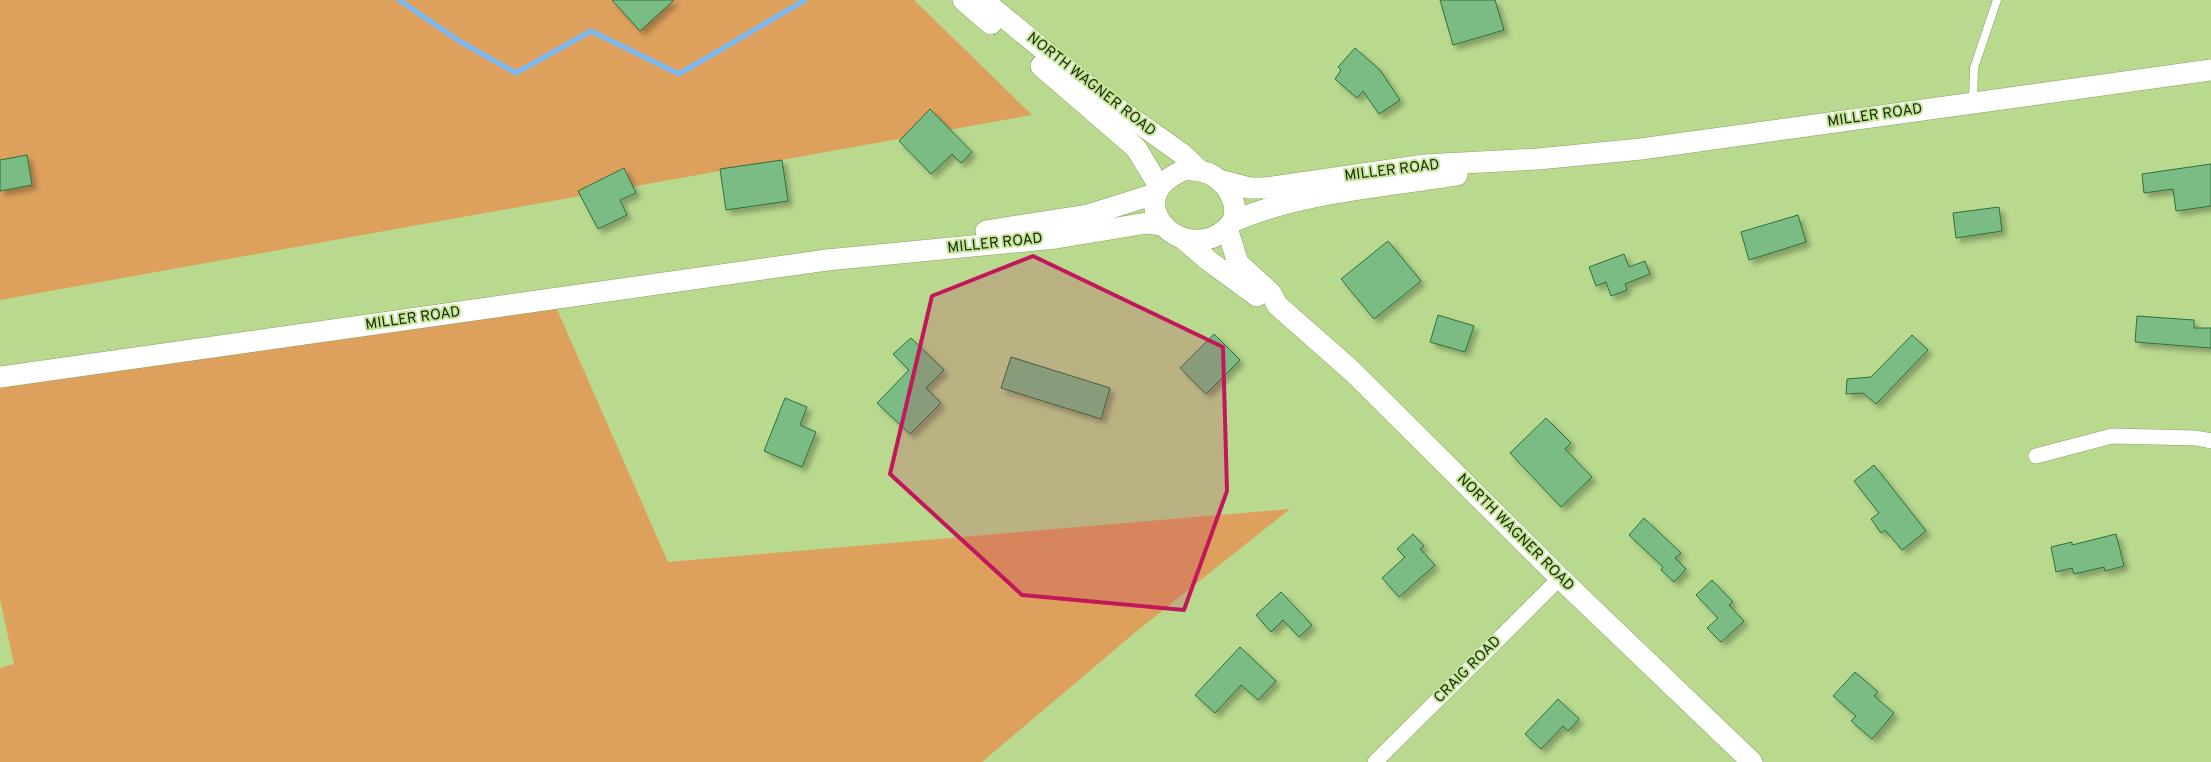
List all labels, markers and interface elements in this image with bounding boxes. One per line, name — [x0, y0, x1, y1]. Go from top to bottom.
street label: NORTH WAGNER ROAD — [1023, 29, 1159, 141]
street label: MILLER ROAD — [1826, 100, 1924, 132]
street label: MILLER ROAD — [1343, 156, 1441, 186]
street label: MILLER ROAD — [946, 230, 1044, 258]
street label: MILLER ROAD — [364, 303, 462, 335]
street label: NORTH WAGNER ROAD — [1452, 470, 1578, 596]
street label: CRAIG ROAD — [1430, 632, 1506, 708]

